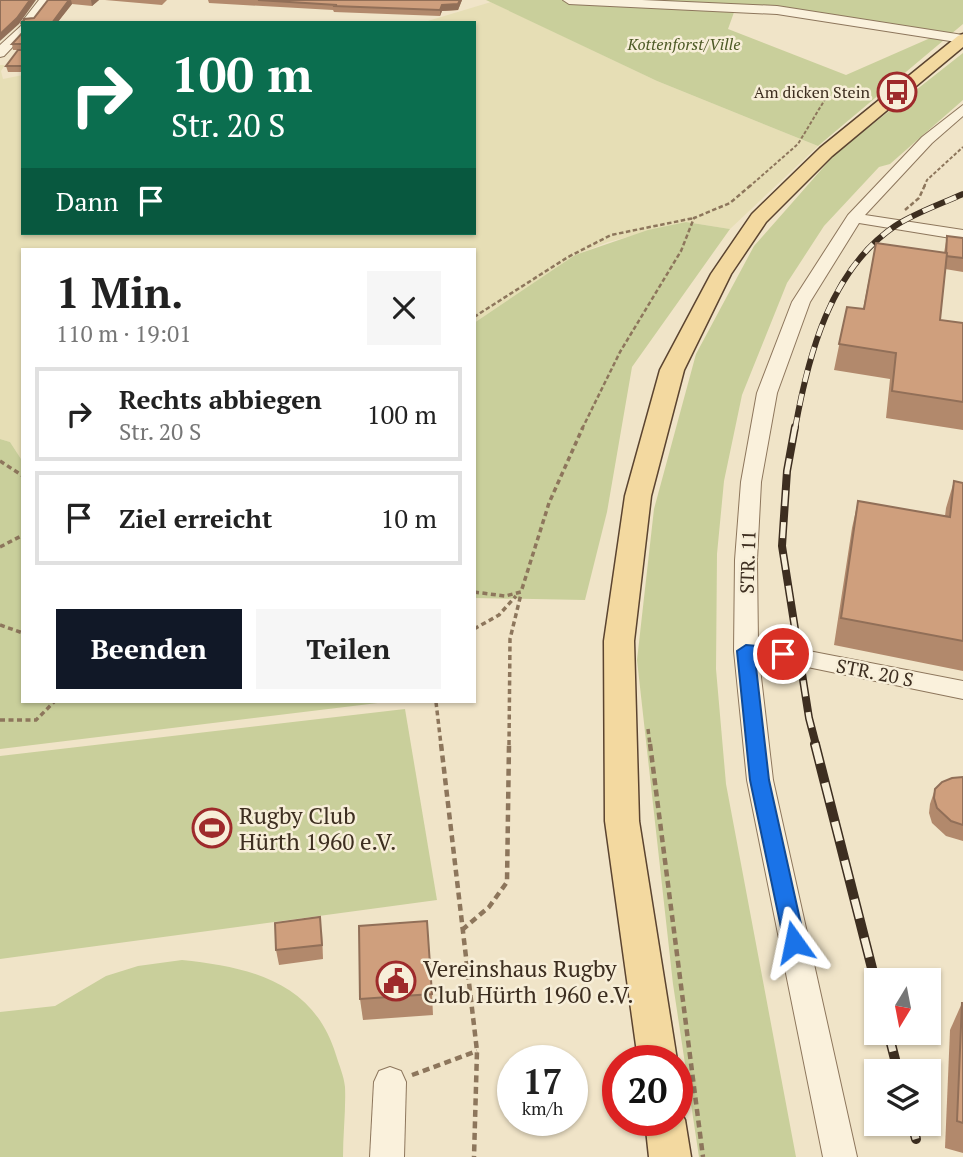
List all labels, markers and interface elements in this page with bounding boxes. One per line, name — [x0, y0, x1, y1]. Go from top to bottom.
park label: Kottenforst/Ville — [627, 33, 740, 55]
text: 100 m — [171, 41, 313, 106]
icon: right — [56, 49, 147, 140]
bus stop icon: Am dicken Stein — [876, 71, 918, 113]
place label: Am dicken Stein — [754, 81, 870, 103]
text: Str. 20 S — [171, 104, 286, 146]
icon: arrive — [132, 182, 170, 220]
text: Dann — [56, 184, 118, 218]
text: 1 Min. — [56, 264, 184, 320]
button: close — [367, 271, 441, 345]
text: 110 m · 19:01 — [56, 318, 191, 349]
text: Rechts abbiegen — [119, 382, 322, 416]
icon: right — [60, 395, 98, 433]
text: 100 m — [367, 397, 437, 431]
text: Str. 20 S — [119, 416, 201, 447]
icon: arrive — [60, 499, 98, 537]
text: Ziel erreicht — [119, 501, 272, 535]
text: 10 m — [381, 501, 437, 535]
street label: STR. 11 — [733, 530, 761, 594]
button: Beenden — [56, 609, 242, 689]
button: Teilen — [256, 609, 441, 689]
pin — [753, 624, 813, 684]
icon: arrive — [764, 635, 802, 673]
street label: STR. 20 S — [834, 652, 916, 692]
place label: Rugby Club Hürth 1960 e.V. — [239, 800, 396, 857]
sports icon: Rugby Club Hürth 1960 e.V. — [191, 807, 233, 849]
position arrow — [757, 905, 831, 979]
place label: Vereinshaus Rugby Club Hürth 1960 e.V. — [423, 953, 634, 1010]
public building icon: Vereinshaus Rugby Club Hürth 1960 e.V. — [375, 960, 417, 1002]
north arrow — [864, 968, 942, 1045]
map controls — [864, 968, 941, 1136]
speed limit sign: 20 — [602, 1045, 693, 1136]
text: 17 — [523, 1058, 562, 1104]
button: layers — [864, 1059, 941, 1136]
text: km/h — [522, 1096, 563, 1120]

